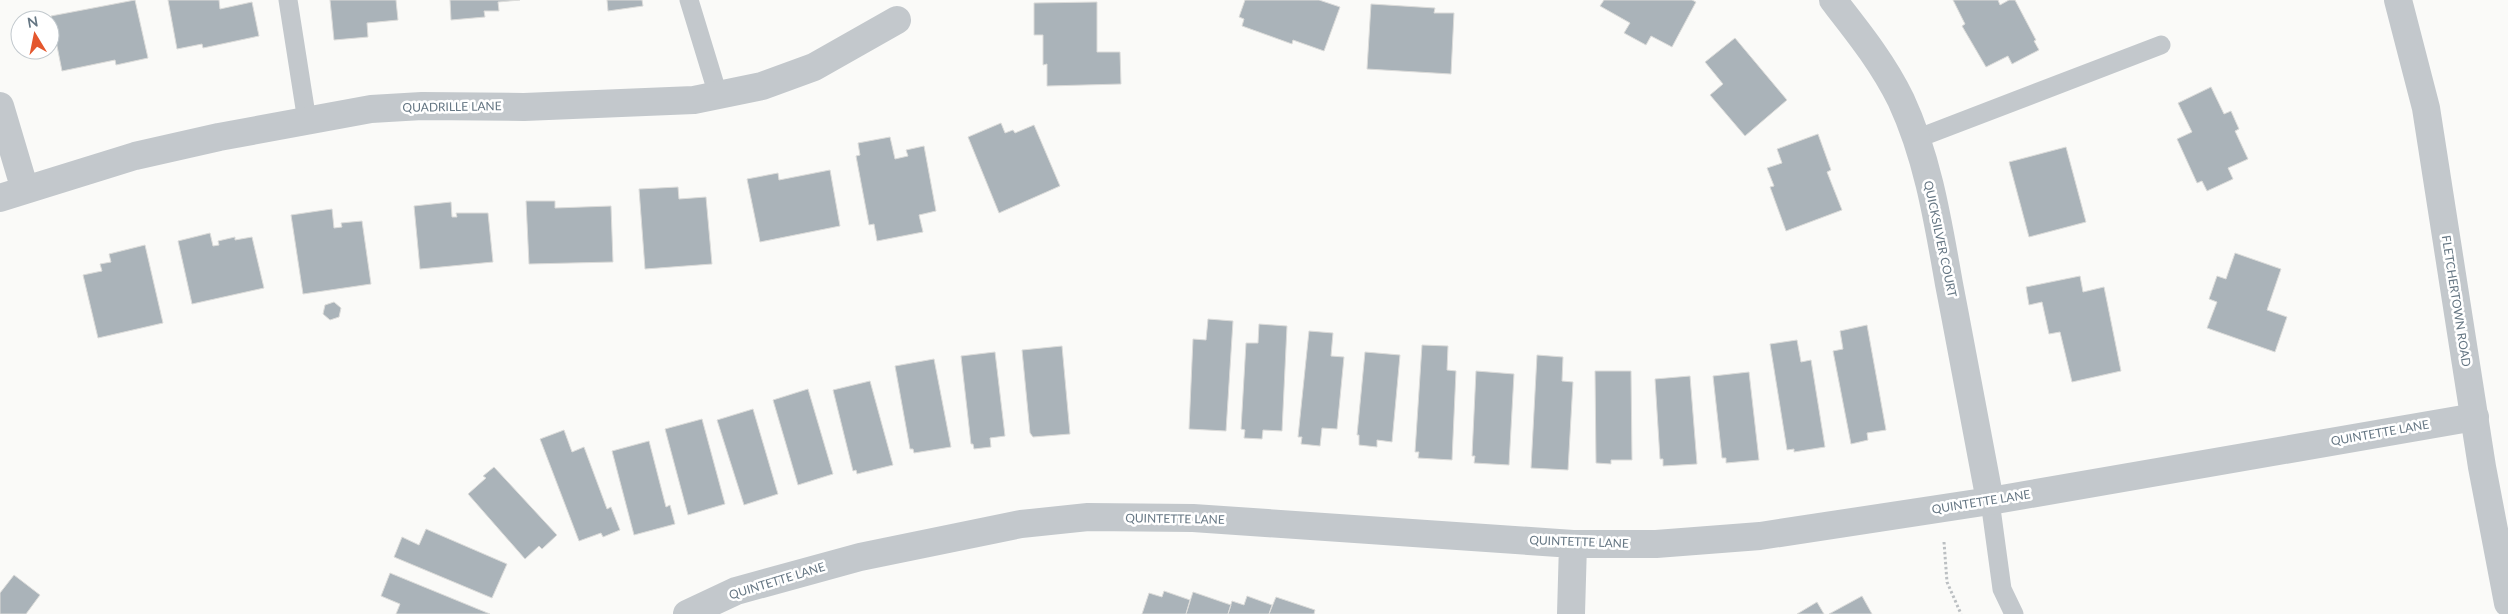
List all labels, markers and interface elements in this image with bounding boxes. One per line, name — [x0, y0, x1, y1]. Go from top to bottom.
north arrow — [10, 10, 60, 60]
text: N — [26, 12, 39, 31]
street label: QUADRILLE LANE — [402, 98, 502, 115]
street label: QUICKSILVER COURT — [1921, 179, 1960, 299]
street label: FLETCHERTOWN ROAD — [2439, 234, 2474, 368]
street label: QUINTETTE LANE — [2330, 416, 2430, 449]
street label: QUINTETTE LANE — [1931, 486, 2031, 517]
street label: QUINTETTE LANE — [1125, 510, 1225, 527]
street label: QUINTETTE LANE — [1529, 532, 1629, 551]
street label: QUINTETTE LANE — [727, 559, 827, 602]

